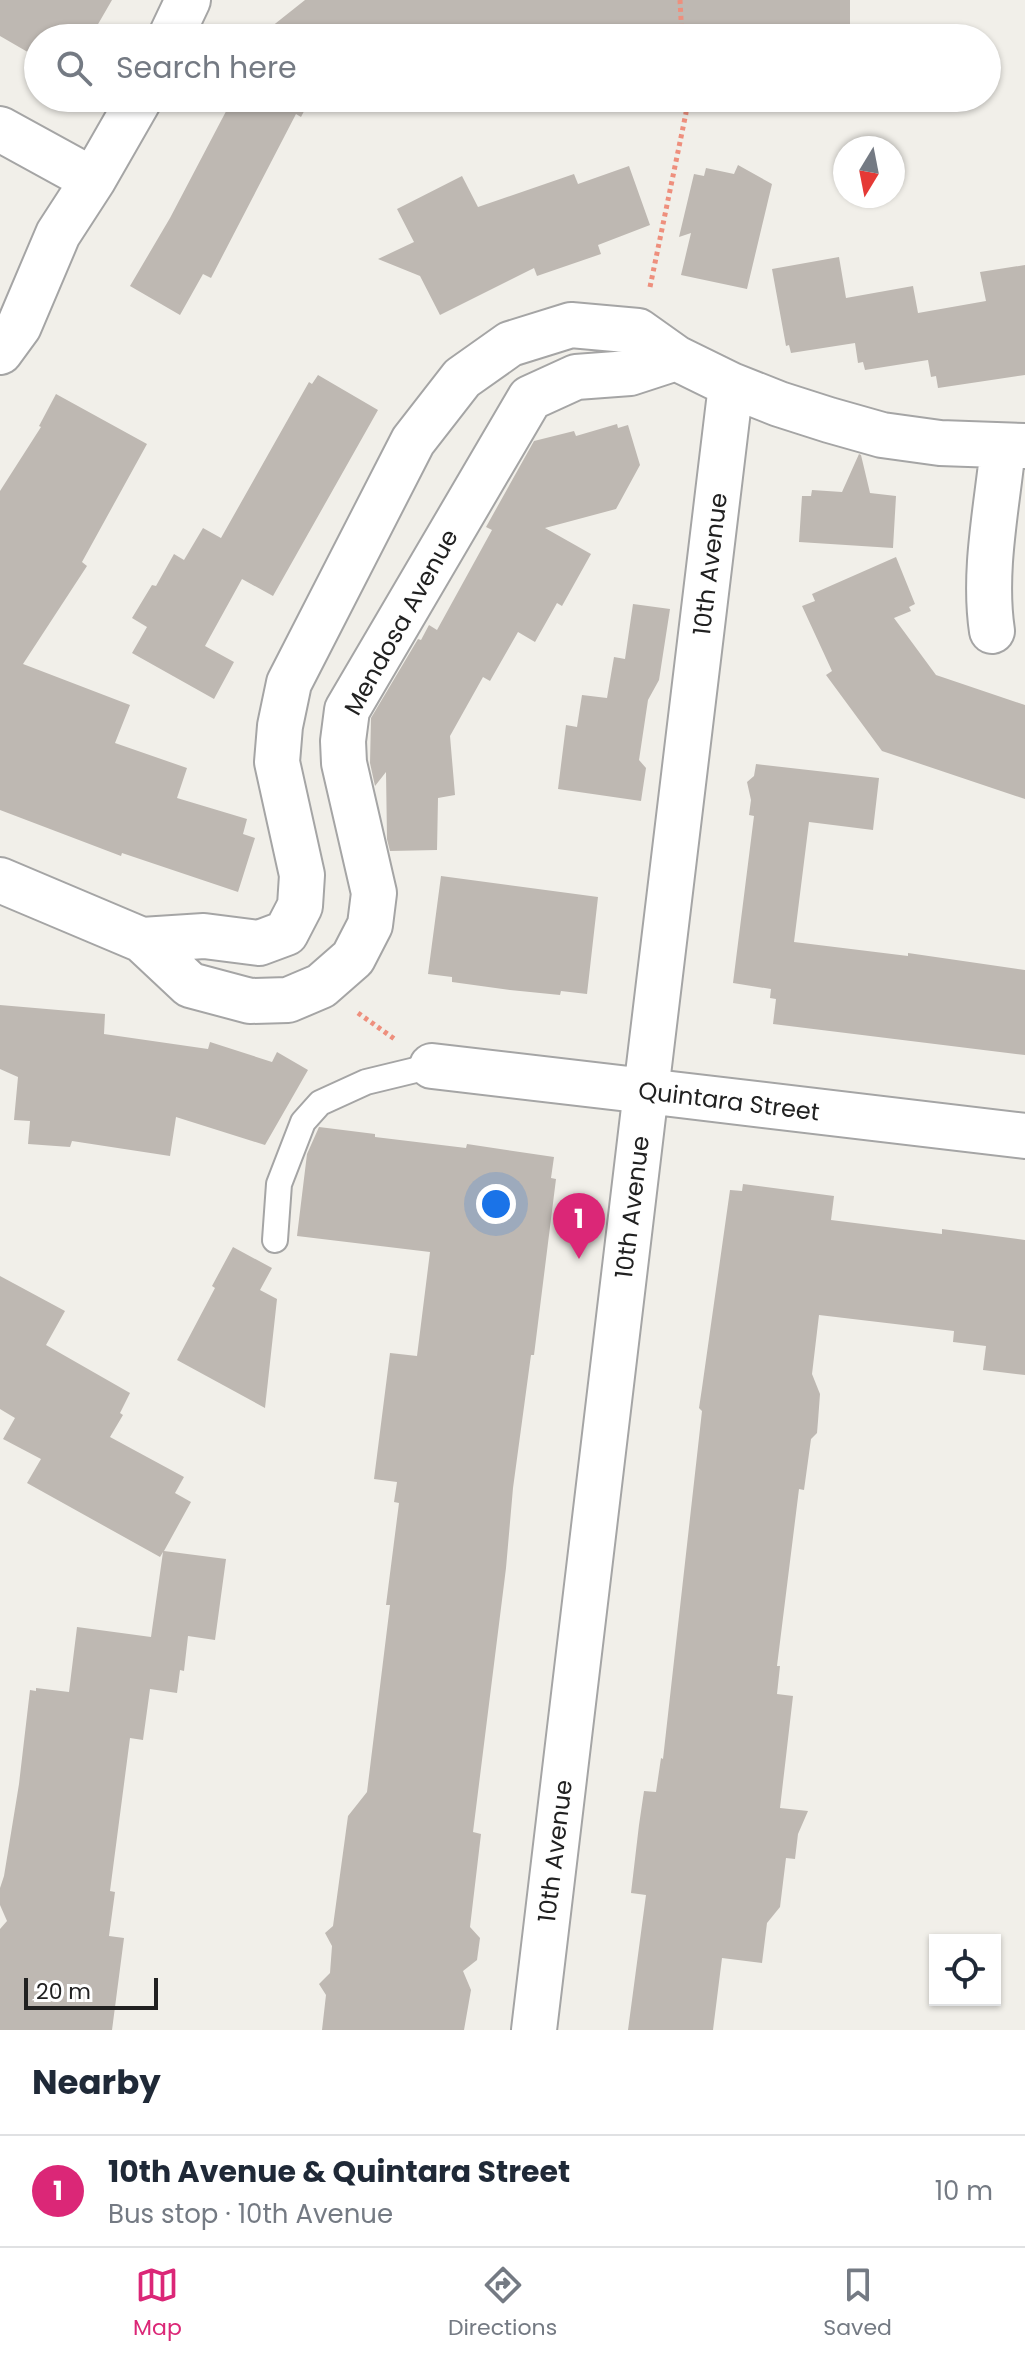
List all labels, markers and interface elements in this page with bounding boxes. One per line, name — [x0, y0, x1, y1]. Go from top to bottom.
search box — [24, 24, 1001, 112]
icon: search — [52, 46, 96, 90]
text: Search here — [116, 46, 297, 89]
north arrow — [833, 136, 905, 208]
street label: 10th Avenue — [685, 491, 735, 637]
street label: Mendosa Avenue — [336, 523, 466, 721]
street label: Quintara Street — [636, 1074, 822, 1128]
street label: 10th Avenue — [607, 1134, 657, 1280]
your location — [476, 1184, 516, 1224]
pin: 1 — [553, 1193, 605, 1259]
street label: 10th Avenue — [530, 1778, 580, 1924]
map controls — [929, 1934, 1001, 2006]
button: locate — [929, 1934, 1001, 2006]
scale bar — [24, 1974, 158, 2010]
text: 20 m — [36, 1976, 91, 2007]
text: Nearby — [32, 2058, 161, 2106]
text: 10th Avenue & Quintara Street — [108, 2150, 570, 2193]
text: 1 — [53, 2173, 63, 2209]
text: 10 m — [935, 2173, 993, 2209]
text: Bus stop · 10th Avenue — [108, 2196, 393, 2232]
tab: Map — [133, 2263, 182, 2344]
tab: Directions — [448, 2263, 557, 2344]
tab: Saved — [823, 2263, 892, 2344]

